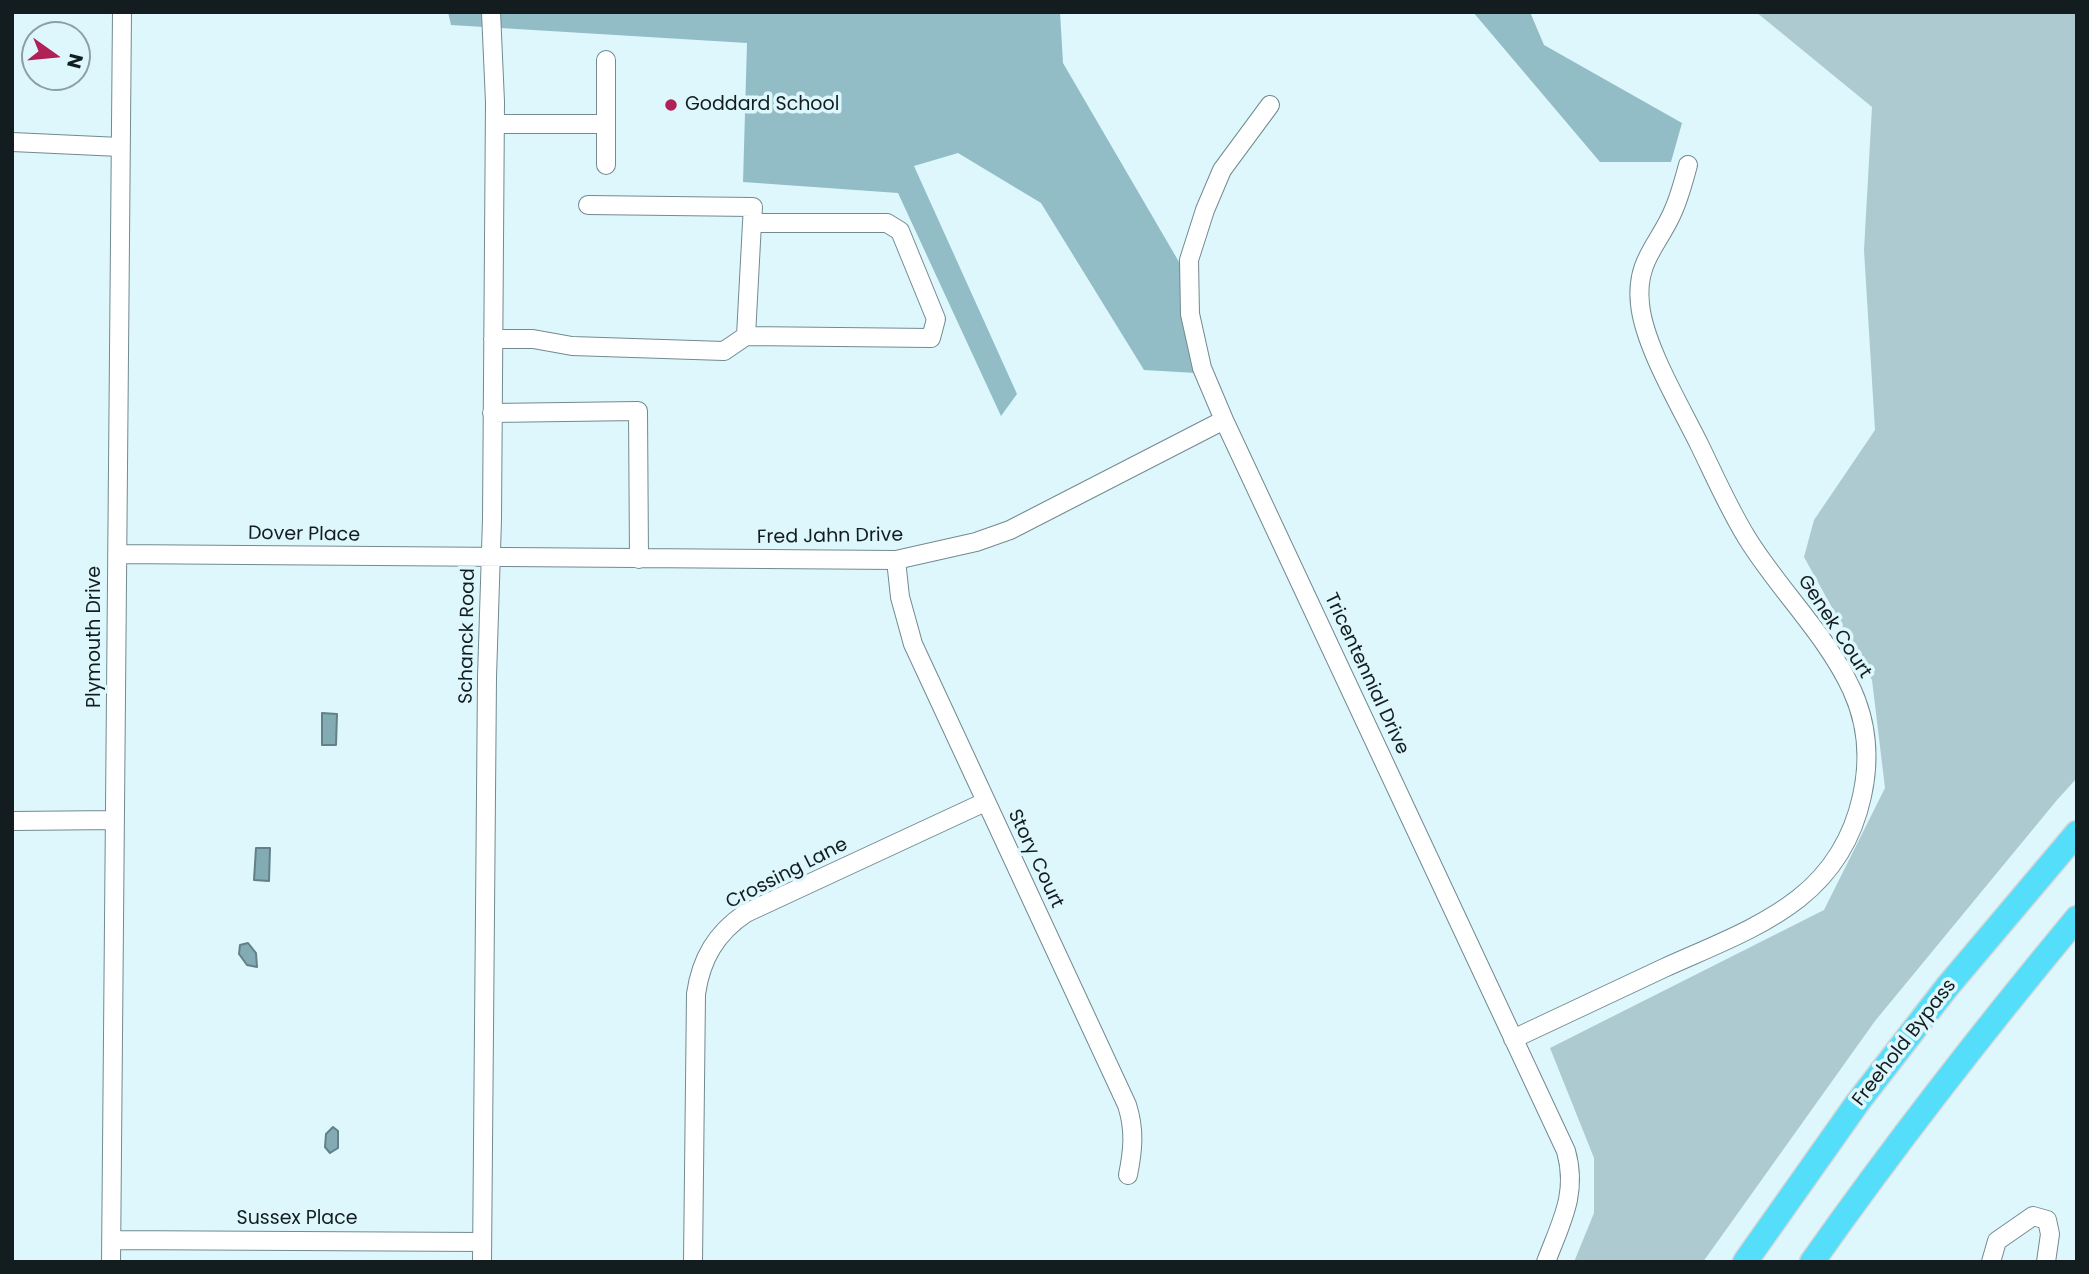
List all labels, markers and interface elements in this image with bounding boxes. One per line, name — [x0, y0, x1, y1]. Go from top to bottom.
north arrow — [21, 21, 91, 91]
text: N — [60, 51, 90, 71]
place label: Goddard School — [685, 94, 839, 116]
marker: Goddard School — [663, 97, 679, 113]
street label: Dover Place — [248, 523, 360, 547]
street label: Fred Jahn Drive — [757, 524, 903, 550]
street label: Plymouth Drive — [84, 566, 106, 708]
street label: Schanck Road — [455, 568, 481, 704]
street label: Genek Court — [1792, 571, 1876, 683]
street label: Tricentennial Drive — [1319, 590, 1413, 758]
street label: Story Court — [1002, 806, 1068, 912]
street label: Crossing Lane — [722, 834, 852, 914]
street label: Freehold Bypass — [1848, 975, 1962, 1111]
street label: Sussex Place — [237, 1208, 357, 1230]

